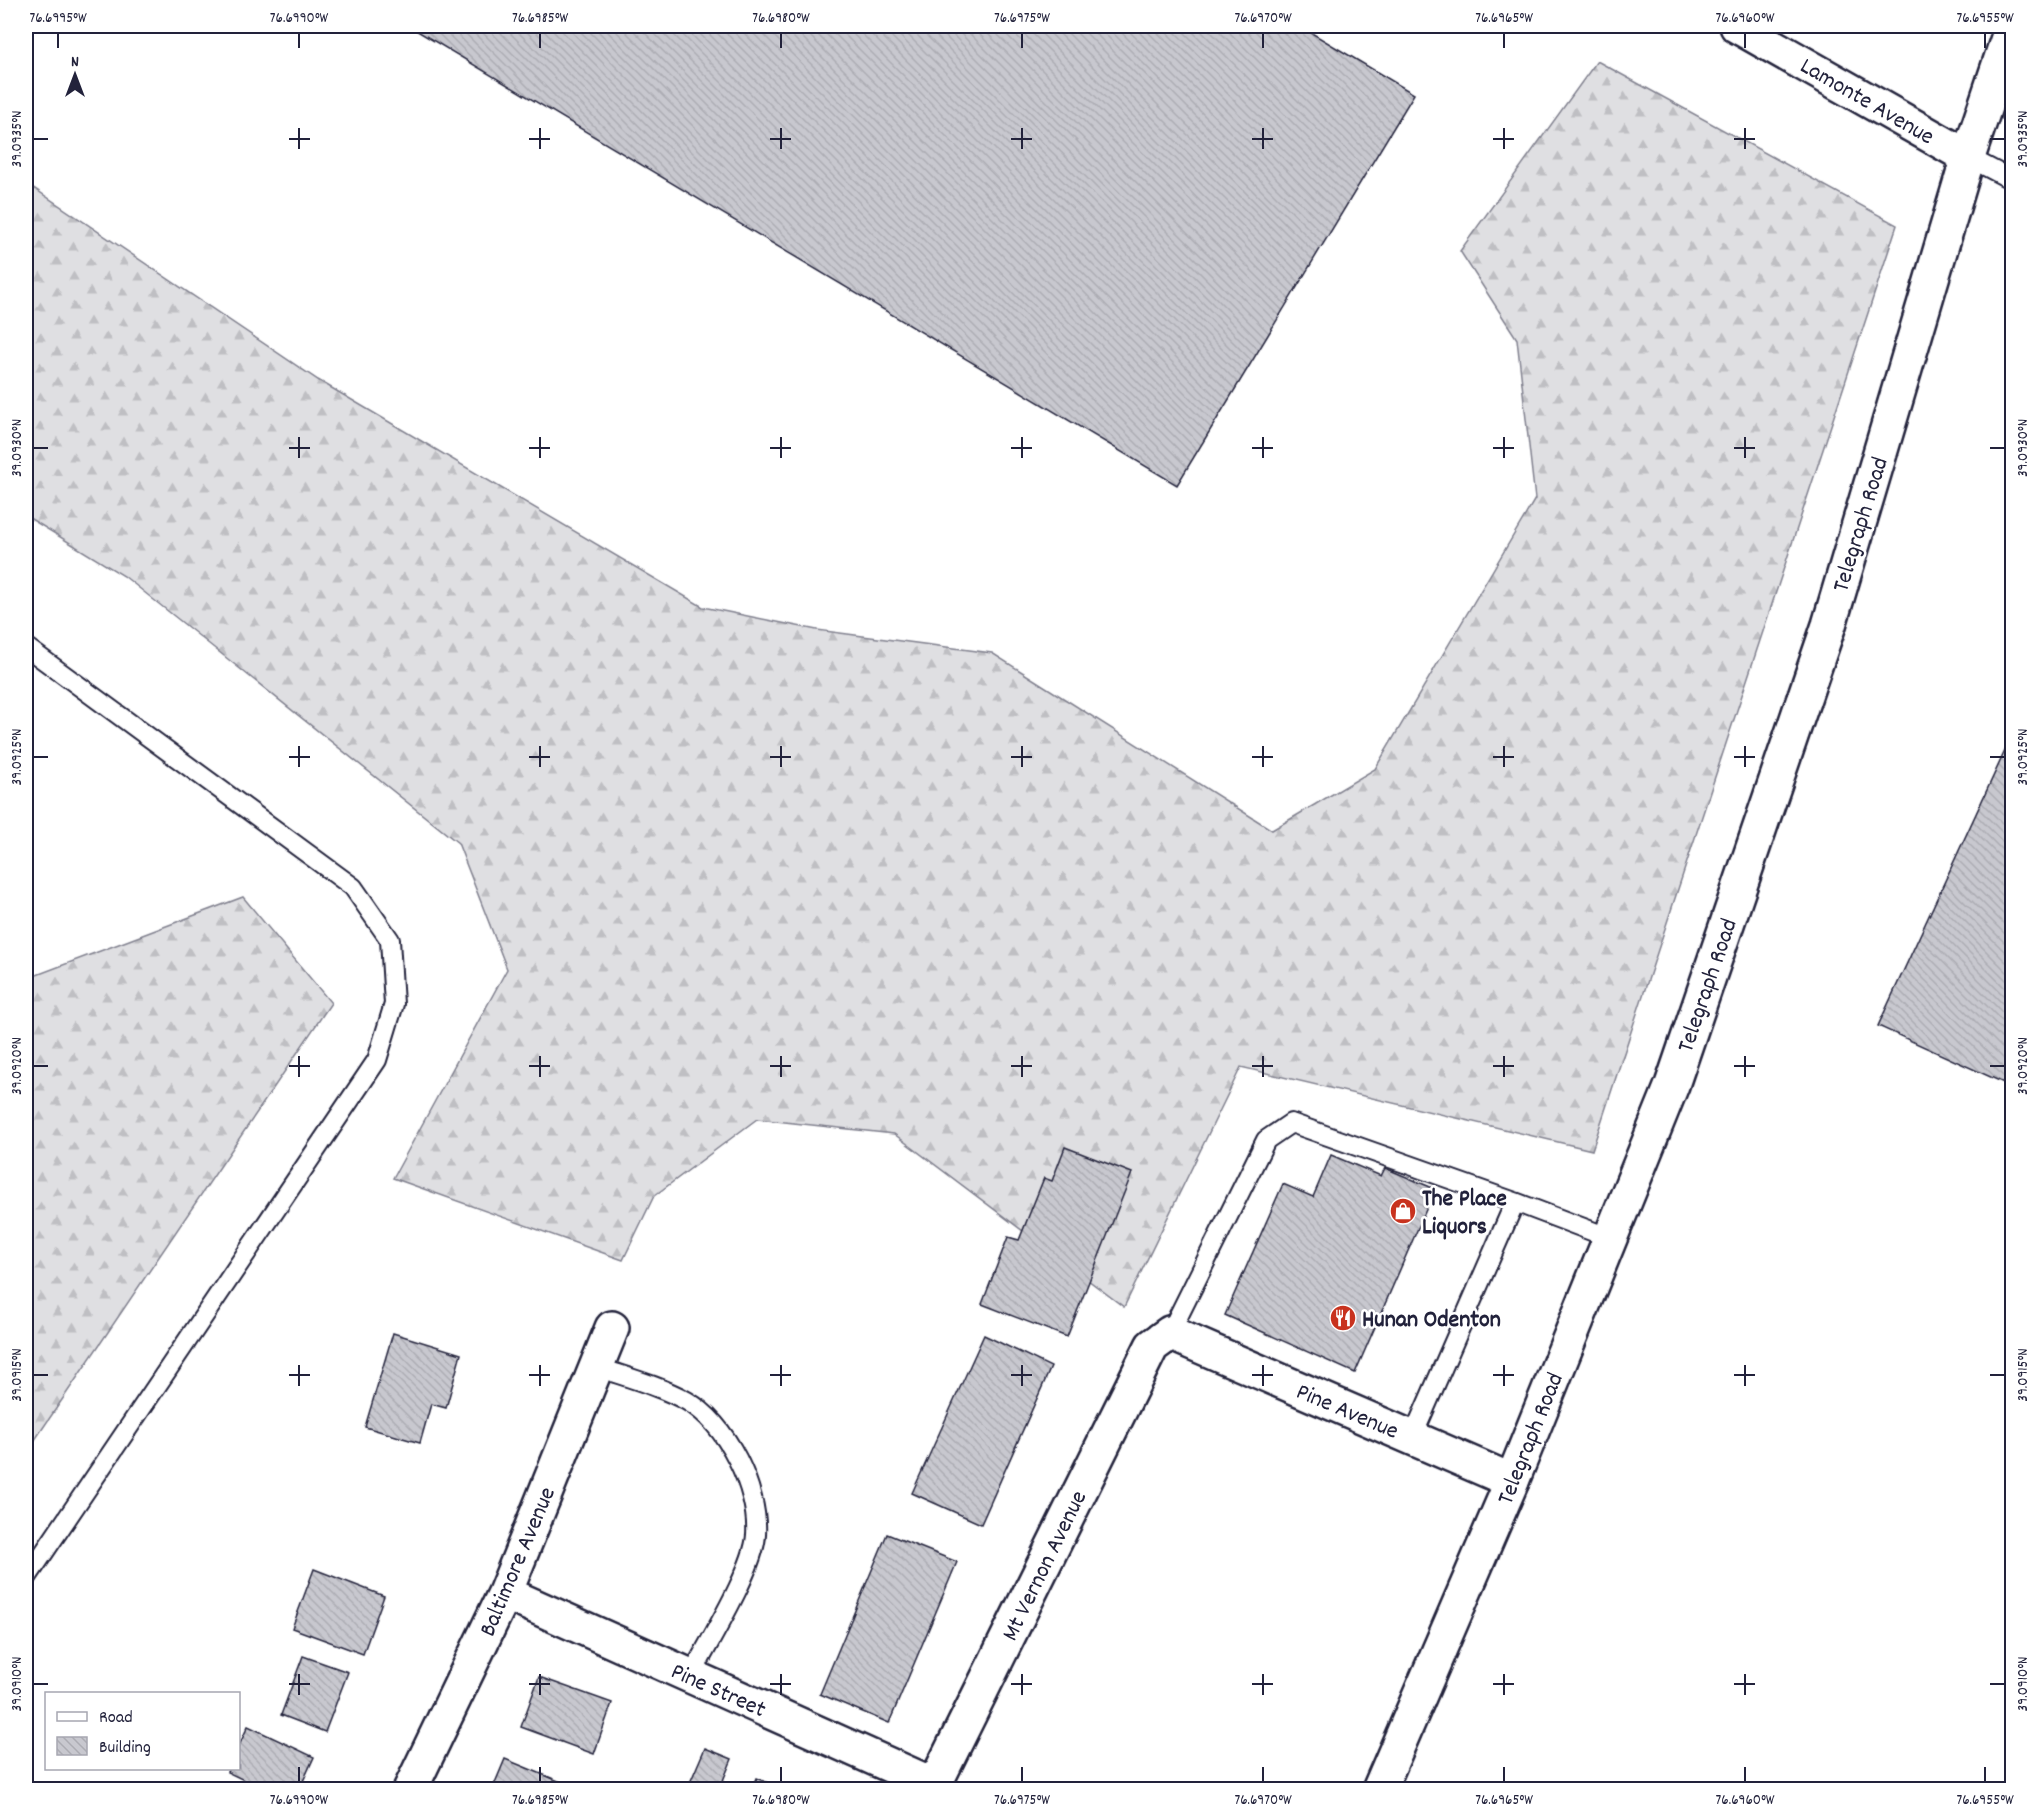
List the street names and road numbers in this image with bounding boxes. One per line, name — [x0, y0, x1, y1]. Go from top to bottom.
street label: Lamonte Avenue — [1793, 50, 1940, 155]
street label: Telegraph Road — [1825, 453, 1899, 597]
street label: Telegraph Road — [1670, 914, 1748, 1057]
street label: Telegraph Road — [1490, 1368, 1574, 1510]
street label: Pine Avenue — [1290, 1376, 1403, 1450]
street label: Baltimore Avenue — [472, 1482, 566, 1642]
street label: Mt Vernon Avenue — [995, 1485, 1097, 1647]
street label: Pine Street — [665, 1656, 771, 1728]

